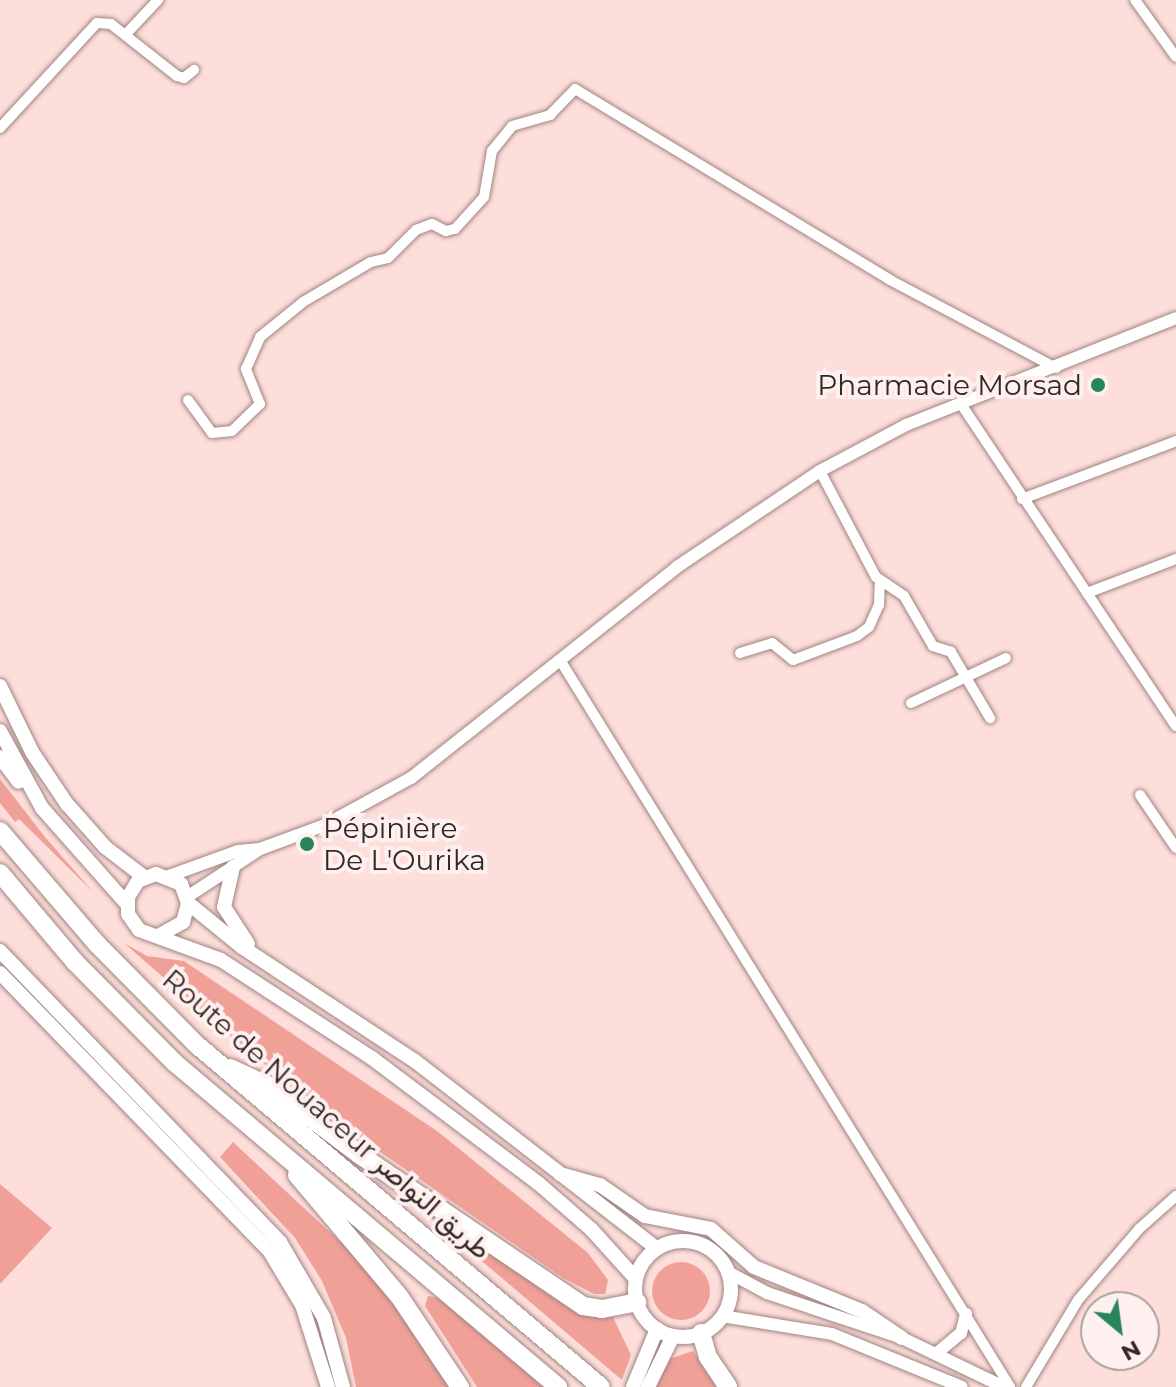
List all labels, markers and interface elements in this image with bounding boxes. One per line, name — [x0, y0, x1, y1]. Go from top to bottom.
place label: Pharmacie Morsad — [817, 368, 1082, 402]
marker: Pharmacie Morsad — [1089, 376, 1107, 394]
place label: Pépinière De L'Ourika — [323, 811, 486, 877]
marker: Pépinière De L'Ourika — [298, 835, 316, 853]
street label: Route de Nouaceur طريق النواصر — [156, 962, 498, 1266]
north arrow — [1080, 1291, 1160, 1371]
text: N — [1117, 1335, 1145, 1367]

